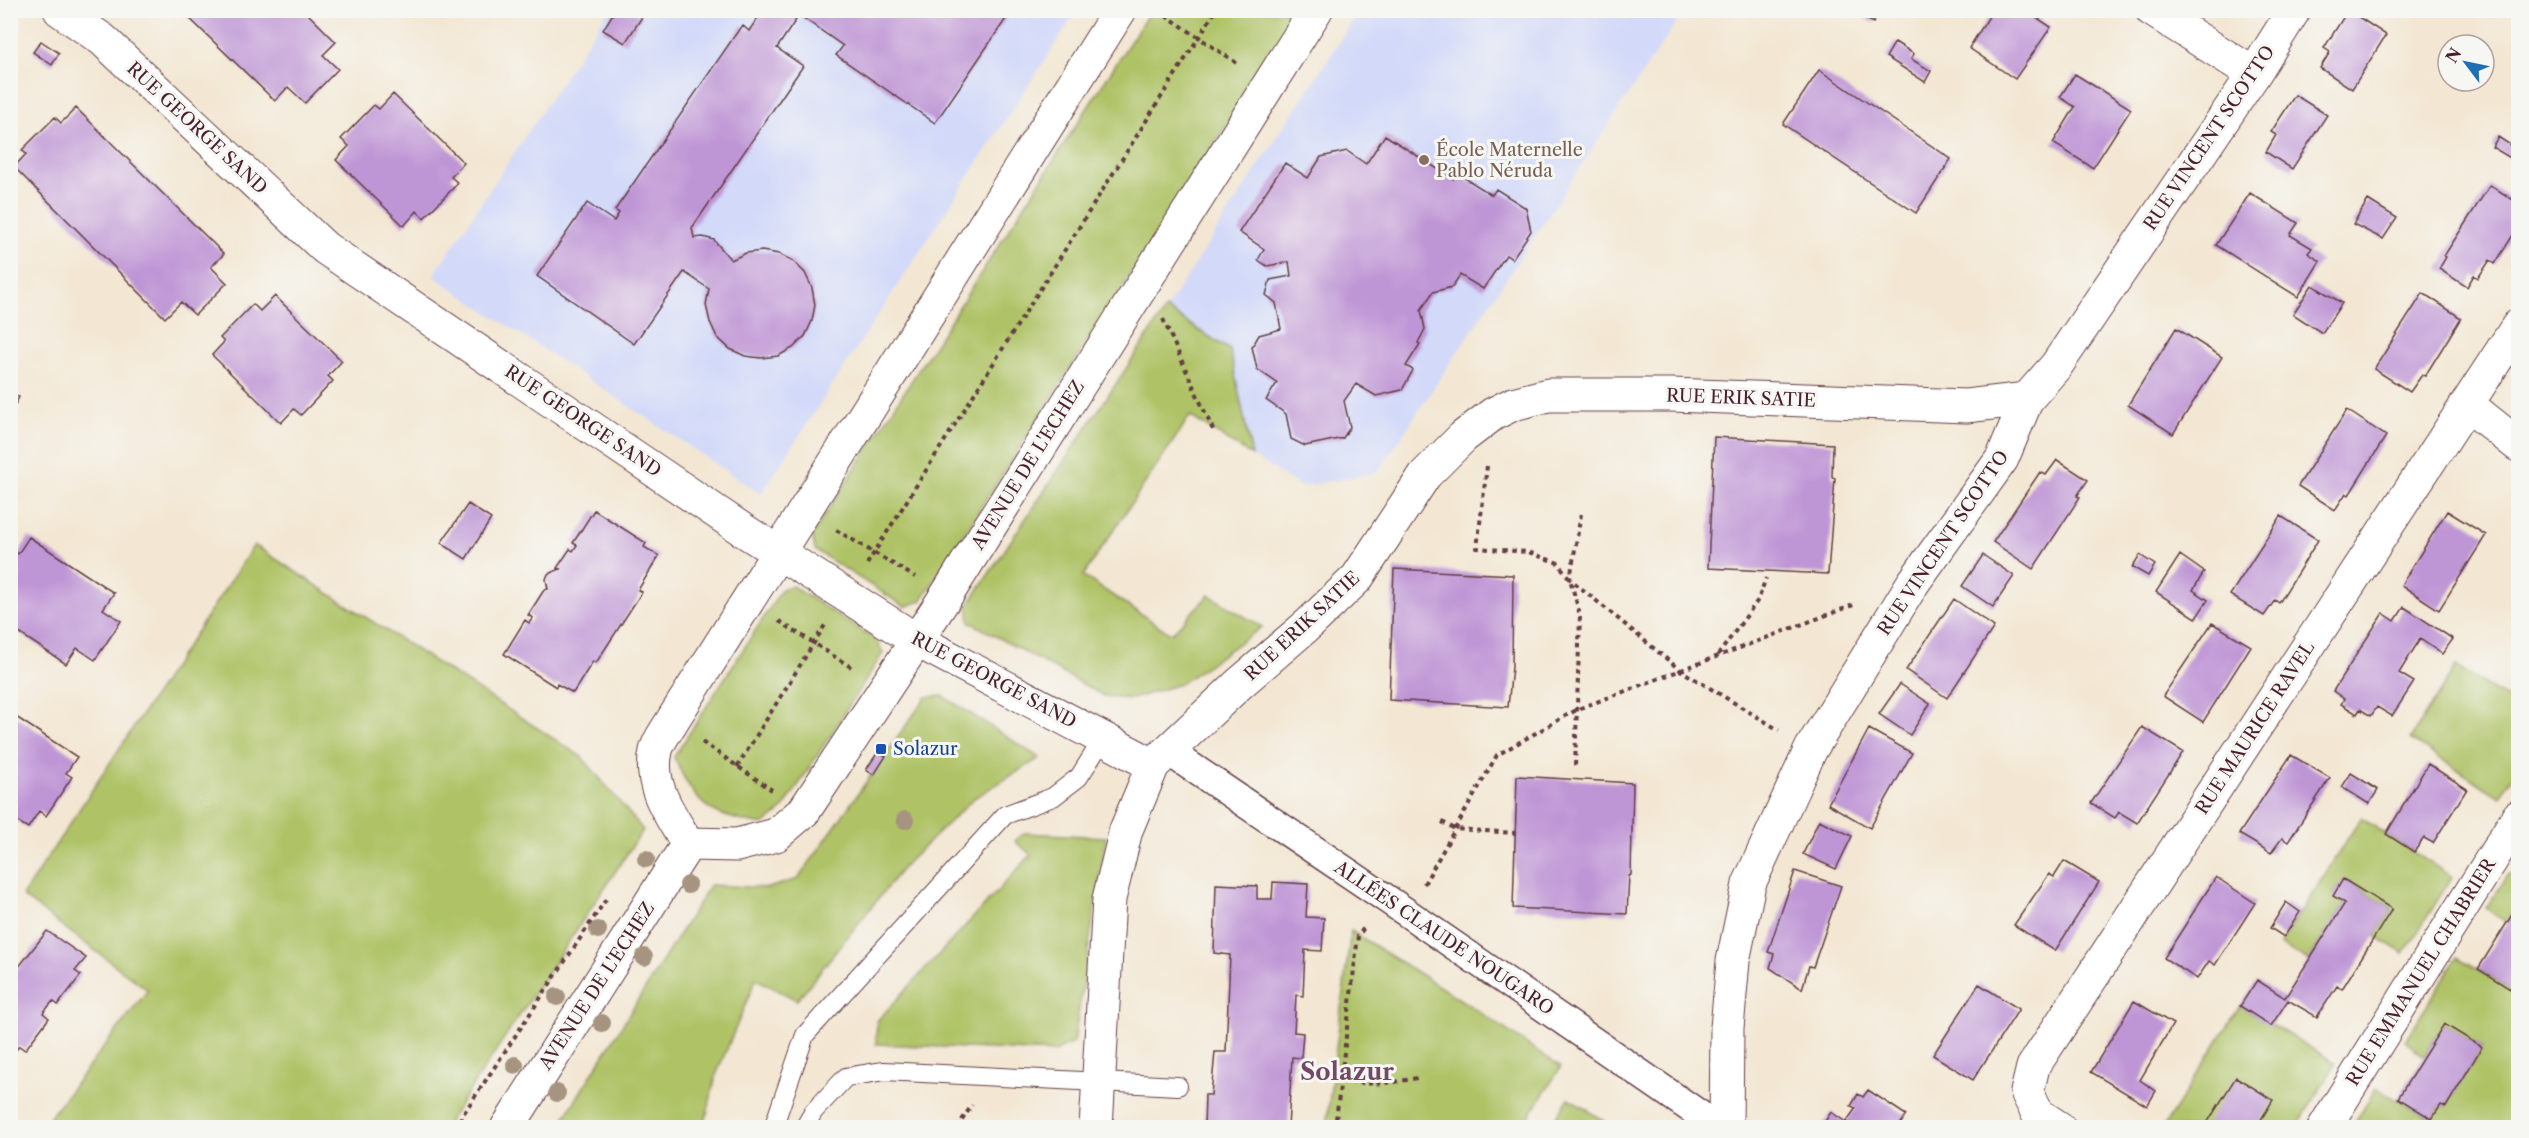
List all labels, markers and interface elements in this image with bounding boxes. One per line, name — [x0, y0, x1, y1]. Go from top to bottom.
north arrow — [2436, 33, 2496, 93]
street label: RUE VINCENT SCOTTO — [2139, 41, 2279, 235]
text: N — [2441, 44, 2465, 66]
street label: RUE GEORGE SAND — [122, 57, 272, 199]
place label: École Maternelle Pablo Néruda — [1436, 138, 1583, 182]
marker: École Maternelle Pablo Néruda — [1417, 153, 1431, 167]
street label: RUE GEORGE SAND — [501, 361, 665, 481]
street label: AVENUE DE L'ECHEZ — [966, 376, 1089, 555]
street label: RUE ERIK SATIE — [1666, 384, 1816, 412]
street label: RUE VINCENT SCOTTO — [1873, 446, 2013, 640]
street label: RUE ERIK SATIE — [1240, 567, 1364, 685]
street label: RUE GEORGE SAND — [908, 627, 1080, 733]
street label: RUE MAURICE RAVEL — [2191, 637, 2319, 819]
place label: Solazur — [893, 738, 958, 760]
marker: Solazur — [874, 742, 888, 756]
street label: RUE EMMANUEL CHABRIER — [2342, 853, 2501, 1090]
street label: ALLÉES CLAUDE NOUGARO — [1329, 855, 1558, 1020]
street label: AVENUE DE L'ECHEZ — [534, 898, 659, 1075]
district label: Solazur — [1300, 1057, 1394, 1086]

